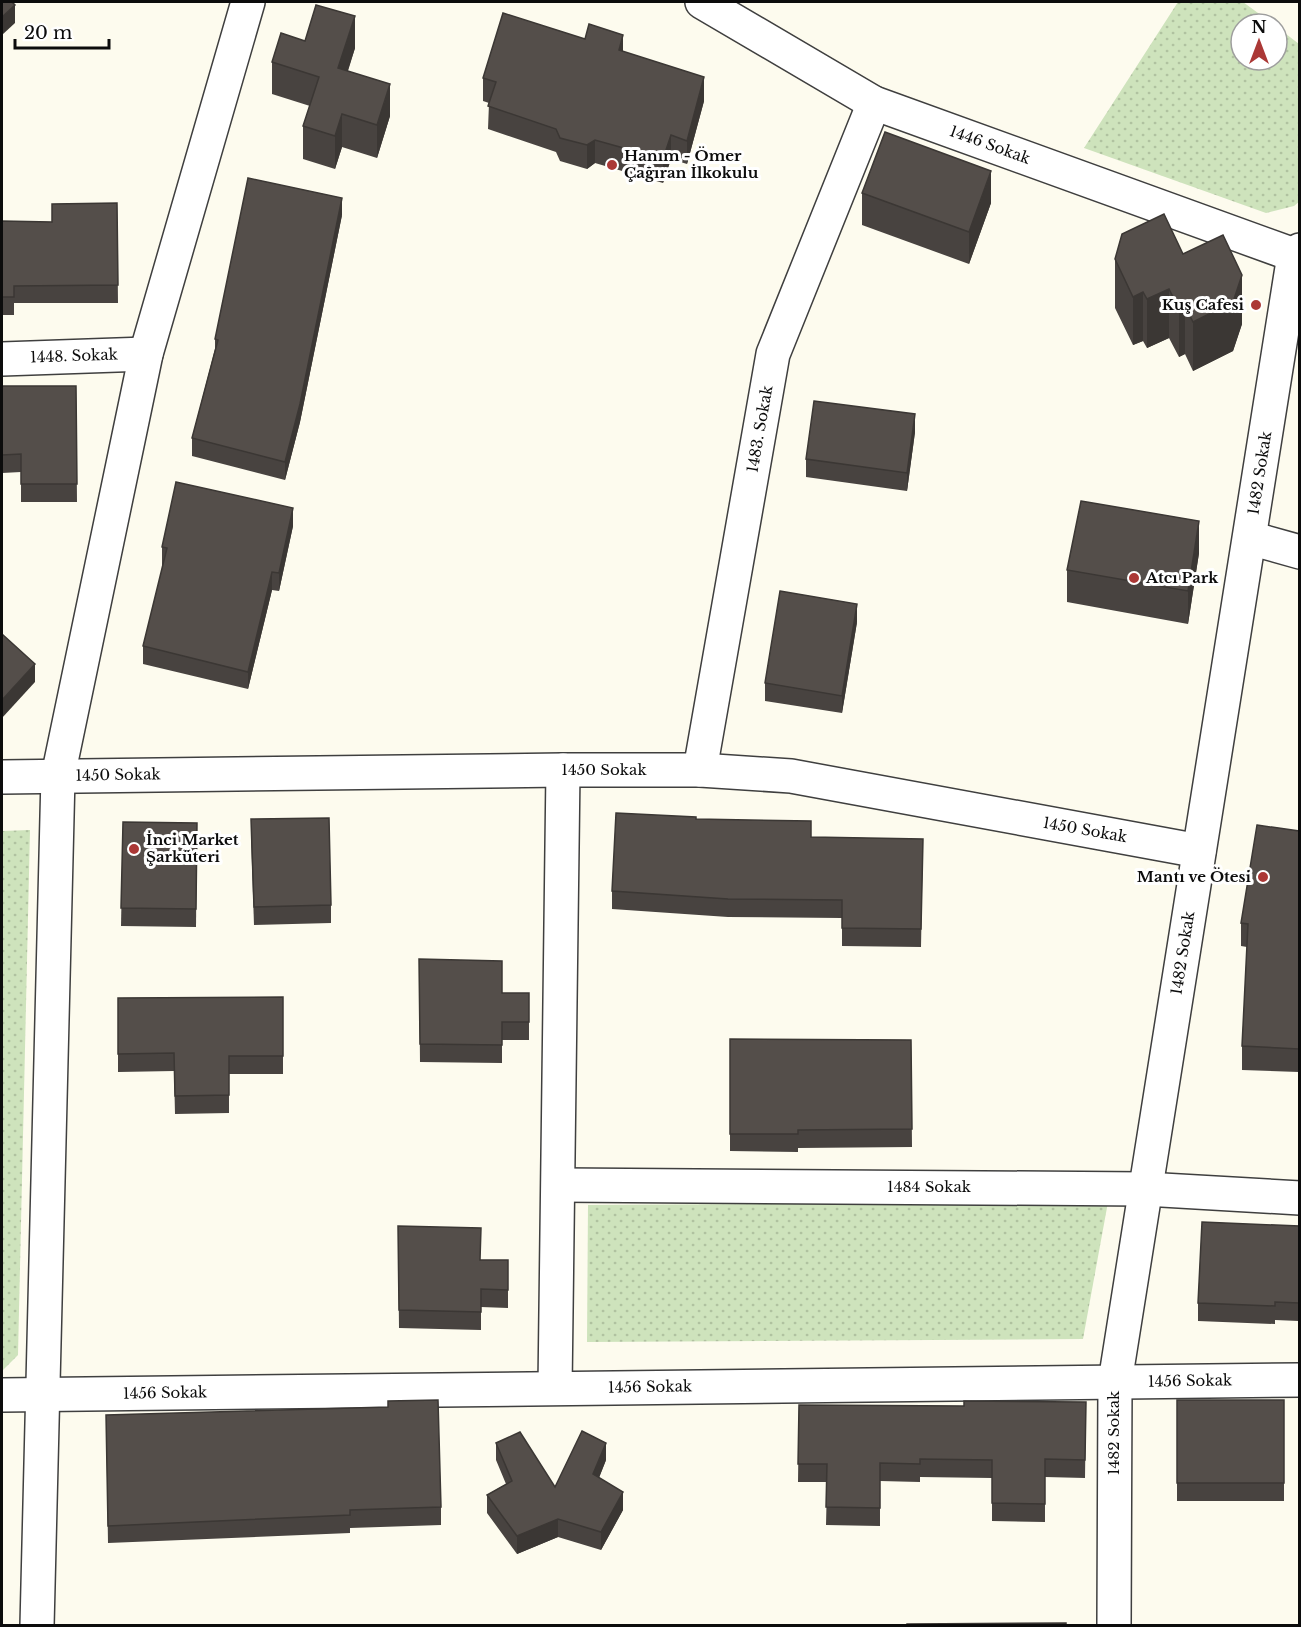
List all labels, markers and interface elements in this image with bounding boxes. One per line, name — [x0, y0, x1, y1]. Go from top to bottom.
scale bar — [15, 12, 110, 50]
north arrow — [1229, 12, 1289, 72]
text: N — [1251, 17, 1267, 37]
text: 20 m — [24, 22, 72, 44]
street label: 1446 Sokak — [947, 121, 1034, 168]
place label: Hanım - Ömer Çağıran İlkokulu — [624, 146, 759, 182]
marker: Hanım - Ömer Çağıran İlkokulu — [605, 158, 619, 172]
place label: Kuş Cafesi — [1162, 295, 1245, 314]
marker: Kuş Cafesi — [1249, 298, 1263, 312]
street label: 1448. Sokak — [30, 344, 119, 367]
street label: 1483. Sokak — [742, 383, 777, 474]
street label: 1482 Sokak — [1244, 429, 1276, 516]
place label: Atcı Park — [1145, 568, 1219, 587]
marker: Atcı Park — [1127, 571, 1141, 585]
street label: 1450 Sokak — [561, 760, 647, 779]
street label: 1450 Sokak — [75, 764, 162, 785]
street label: 1450 Sokak — [1041, 813, 1129, 846]
place label: İnci Market Şarküteri — [146, 830, 239, 866]
marker: İnci Market Şarküteri — [127, 842, 141, 856]
place label: Mantı ve Ötesi — [1137, 867, 1252, 886]
marker: Mantı ve Ötesi — [1256, 870, 1270, 884]
street label: 1482 Sokak — [1167, 909, 1199, 996]
street label: 1484 Sokak — [887, 1177, 972, 1196]
street label: 1456 Sokak — [1148, 1370, 1233, 1391]
street label: 1456 Sokak — [608, 1376, 693, 1397]
street label: 1456 Sokak — [123, 1382, 208, 1403]
street label: 1482 Sokak — [1104, 1390, 1123, 1475]

